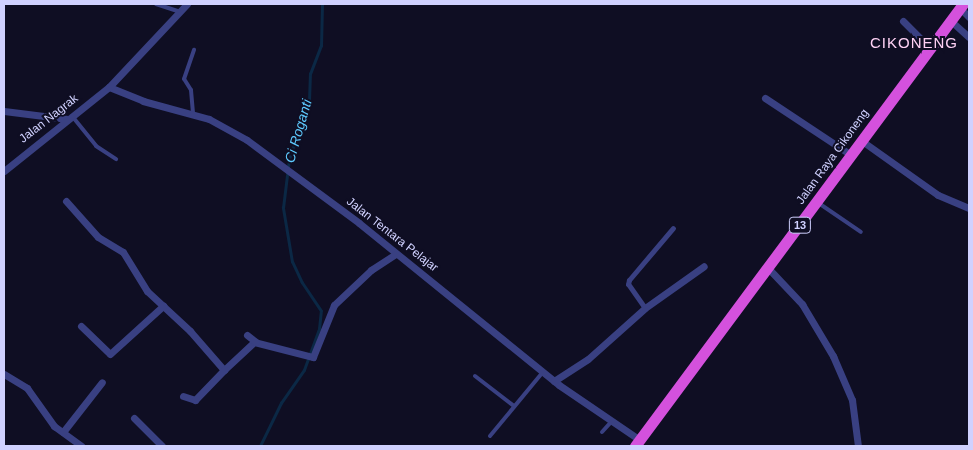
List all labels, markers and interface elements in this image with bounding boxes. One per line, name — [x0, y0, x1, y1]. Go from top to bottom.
district label: CIKONENG — [869, 34, 959, 52]
street label: Jalan Nagrak — [17, 92, 81, 146]
water label: Ci Roganti — [281, 97, 315, 165]
street label: Jalan Raya Cikoneng — [794, 107, 872, 207]
street label: Jalan Tentara Pelajar — [343, 195, 441, 275]
road number: 13 — [789, 216, 811, 234]

